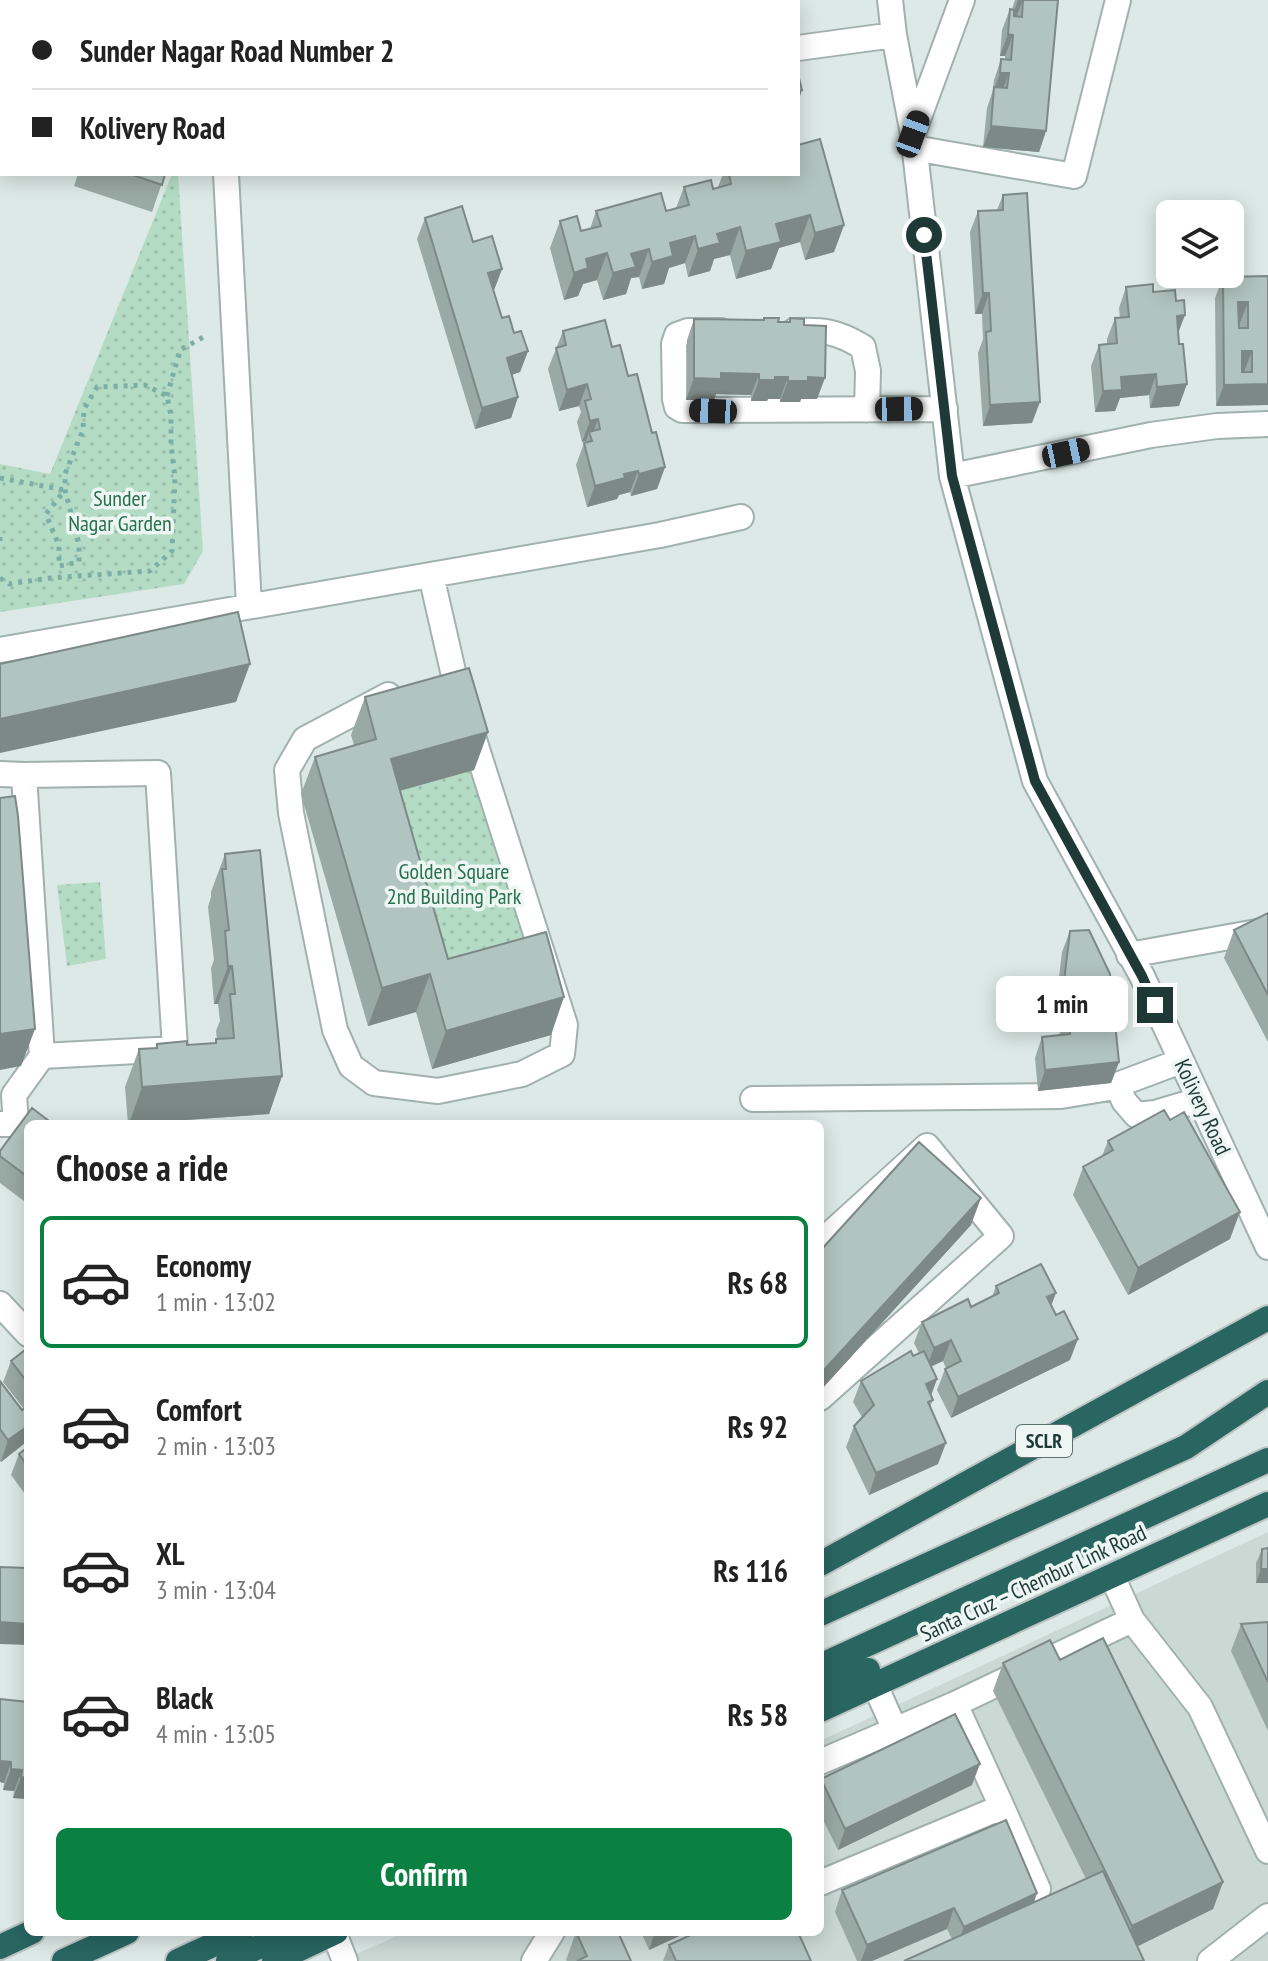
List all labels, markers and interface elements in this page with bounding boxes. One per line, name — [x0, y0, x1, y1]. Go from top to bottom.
text: Sunder Nagar Road Number 2 — [80, 31, 394, 70]
car — [894, 107, 932, 161]
text: Kolivery Road — [80, 108, 225, 147]
map controls — [1156, 200, 1244, 288]
button: layers — [1156, 200, 1244, 288]
route start — [906, 217, 942, 253]
car — [875, 397, 923, 421]
car — [689, 398, 737, 424]
car — [1040, 436, 1092, 470]
park label: Sunder Nagar Garden — [68, 484, 172, 537]
park label: Golden Square 2nd Building Park — [387, 857, 522, 910]
callout: 1 min — [995, 977, 1127, 1033]
text: 1 min — [1036, 987, 1088, 1020]
route end — [1137, 987, 1173, 1023]
street label: Kolivery Road — [1169, 1054, 1237, 1160]
text: Choose a ride — [56, 1144, 228, 1191]
icon: car — [60, 1246, 132, 1318]
text: Economy — [156, 1246, 251, 1285]
text: Rs 68 — [728, 1263, 788, 1302]
text: 1 min · 13:02 — [156, 1285, 276, 1318]
icon: car — [60, 1390, 132, 1462]
text: Comfort — [156, 1390, 242, 1429]
text: Rs 92 — [728, 1407, 788, 1446]
road number: SCLR — [1016, 1425, 1072, 1457]
text: 2 min · 13:03 — [156, 1429, 276, 1462]
street label: Santa Cruz – Chembur Link Road — [916, 1518, 1150, 1648]
icon: car — [60, 1534, 132, 1606]
text: XL — [156, 1534, 185, 1573]
text: Rs 116 — [713, 1551, 788, 1590]
text: 3 min · 13:04 — [156, 1573, 276, 1606]
icon: car — [60, 1678, 132, 1750]
text: Black — [156, 1678, 213, 1717]
text: Rs 58 — [728, 1695, 788, 1734]
text: 4 min · 13:05 — [156, 1717, 276, 1750]
button: Confirm — [56, 1828, 792, 1920]

